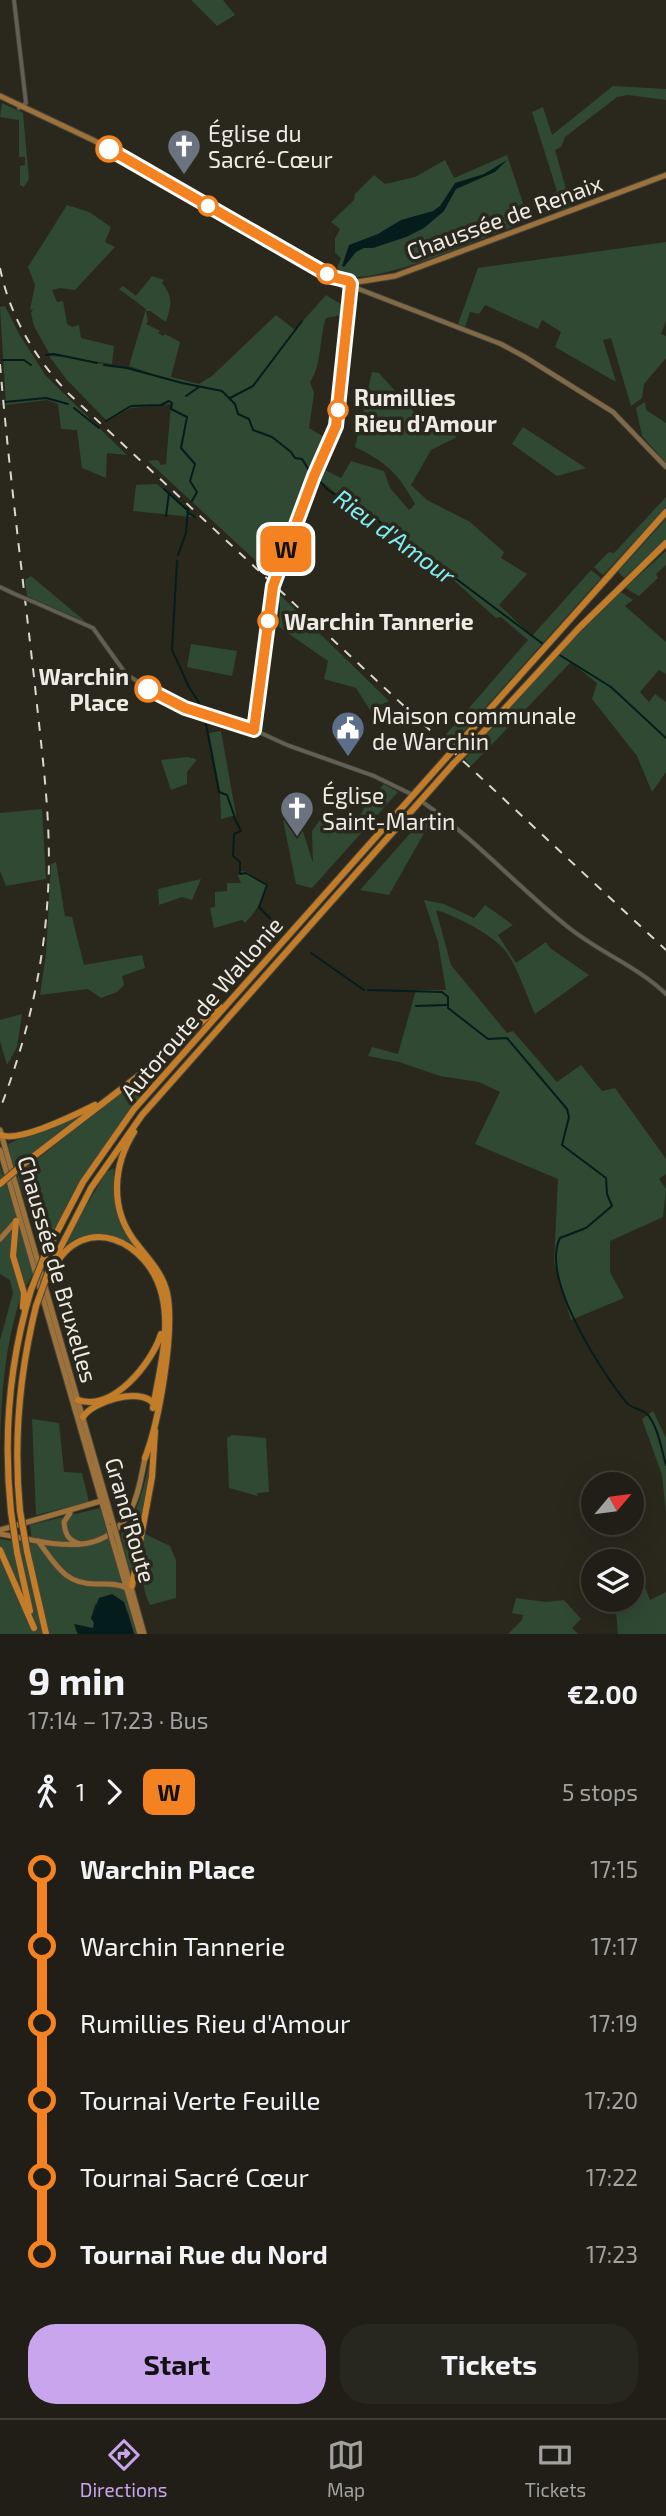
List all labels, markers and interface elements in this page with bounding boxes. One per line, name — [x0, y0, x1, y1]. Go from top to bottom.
place label: Église du Sacré-Cœur — [208, 119, 333, 173]
church icon: Église du Sacré-Cœur — [165, 127, 203, 176]
unlabelled marker — [96, 136, 122, 162]
street label: Chaussée de Renaix — [402, 169, 606, 265]
unlabelled marker — [198, 196, 218, 216]
unlabelled marker — [317, 264, 337, 284]
place label: Rumillies Rieu d'Amour — [354, 383, 497, 437]
marker: Rumillies Rieu d'Amour — [328, 400, 348, 420]
water label: Rieu d'Amour — [329, 482, 462, 590]
line badge: W — [263, 526, 309, 572]
text: W — [274, 534, 298, 563]
place label: Warchin Tannerie — [284, 607, 474, 635]
marker: Warchin Tannerie — [258, 611, 278, 631]
place label: Warchin Place — [38, 662, 129, 716]
marker: Warchin Place — [135, 676, 161, 702]
place label: Maison communale de Warchin — [372, 701, 576, 755]
public building icon: Maison communale de Warchin — [329, 709, 367, 758]
place label: Église Saint-Martin — [322, 781, 455, 835]
church icon: Église Saint-Martin — [278, 789, 316, 838]
street label: Autoroute de Wallonie — [114, 911, 288, 1105]
street label: Chaussée de Bruxelles — [12, 1152, 104, 1386]
street label: Grand'Route — [100, 1454, 162, 1586]
north arrow — [581, 1472, 644, 1535]
map controls — [581, 1472, 644, 1612]
button: layers — [581, 1549, 644, 1612]
text: 9 min — [28, 1657, 125, 1703]
text: €2.00 — [567, 1678, 638, 1709]
text: 17:14 – 17:23 · Bus — [28, 1706, 208, 1734]
icon: walk — [28, 1773, 66, 1811]
icon: forward — [95, 1773, 133, 1811]
text: W — [157, 1777, 181, 1806]
text: 1 — [76, 1778, 85, 1806]
text: 5 stops — [562, 1778, 638, 1806]
text: Warchin Place — [80, 1853, 255, 1884]
text: 17:15 — [590, 1855, 638, 1883]
text: Warchin Tannerie — [80, 1930, 285, 1961]
text: 17:17 — [591, 1932, 638, 1960]
text: Rumillies Rieu d'Amour — [80, 2007, 350, 2038]
text: 17:19 — [589, 2009, 638, 2037]
text: Tournai Verte Feuille — [80, 2084, 320, 2115]
text: 17:20 — [585, 2086, 638, 2114]
text: Tournai Sacré Cœur — [80, 2161, 309, 2192]
text: 17:22 — [586, 2163, 638, 2191]
text: Tournai Rue du Nord — [80, 2238, 328, 2269]
text: 17:23 — [586, 2240, 638, 2268]
button: Start — [28, 2324, 326, 2404]
button: Tickets — [340, 2324, 638, 2404]
tab: Directions — [80, 2436, 167, 2501]
tab: Map — [327, 2436, 365, 2501]
tab: Tickets — [525, 2436, 586, 2501]

